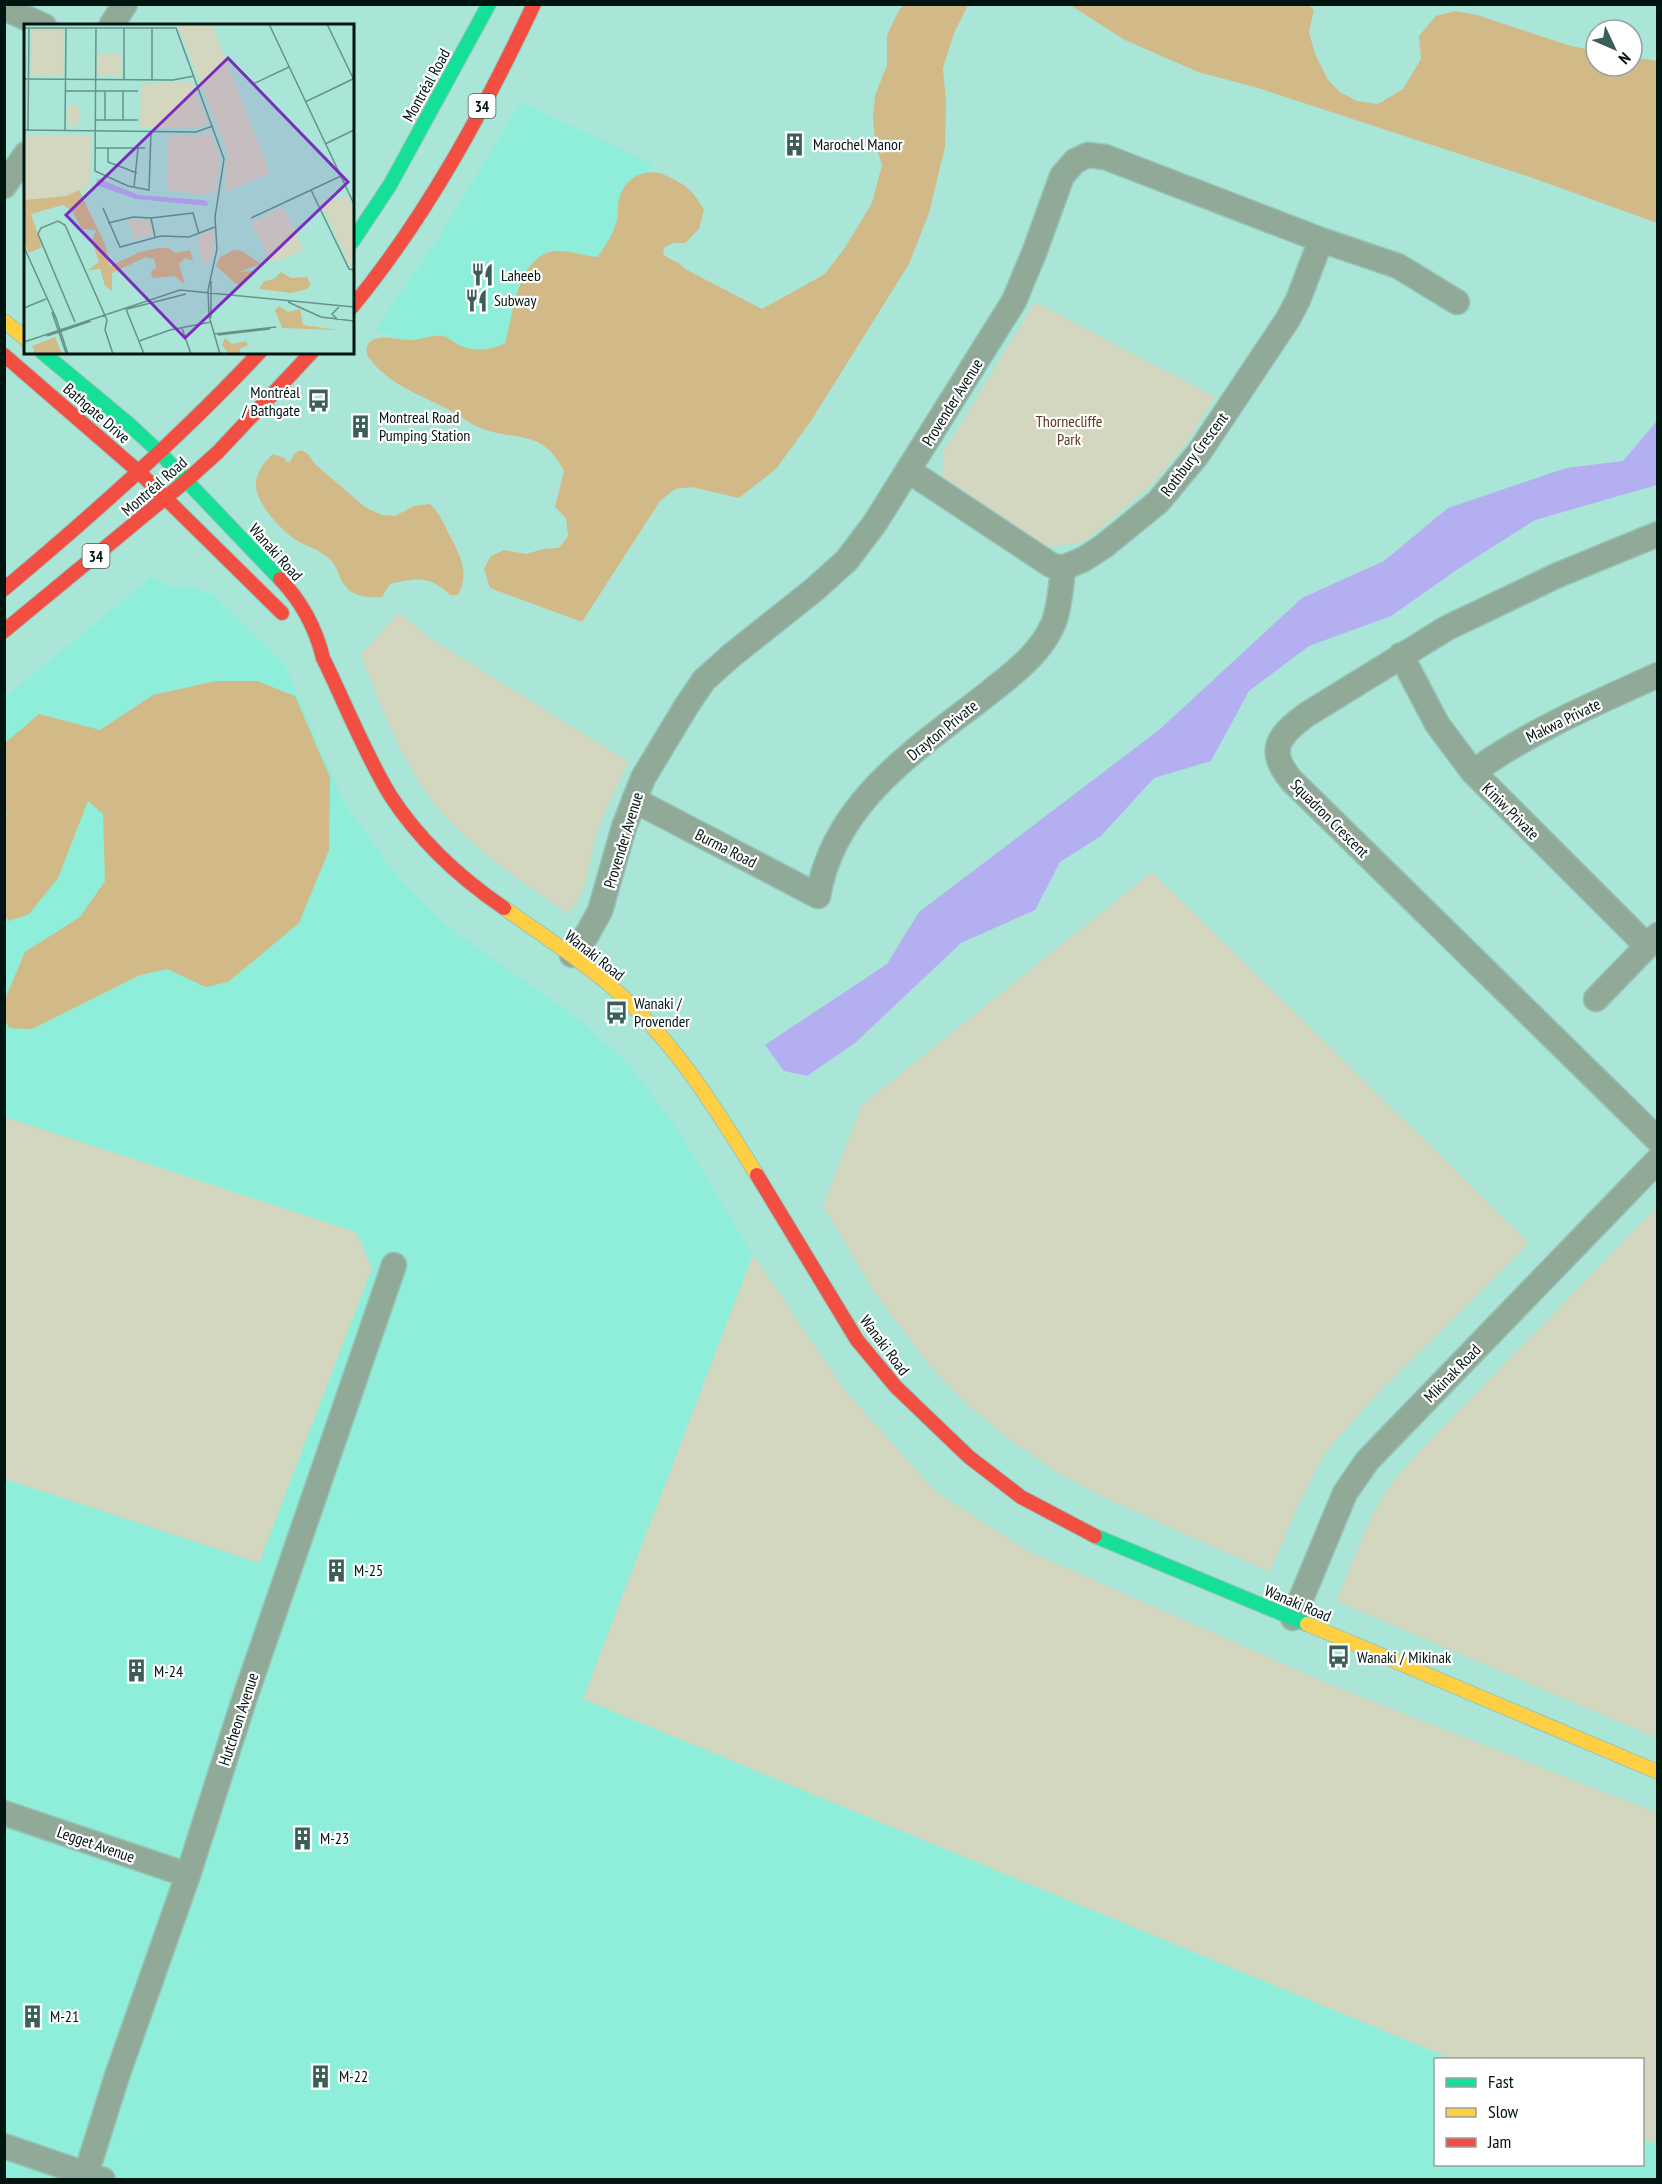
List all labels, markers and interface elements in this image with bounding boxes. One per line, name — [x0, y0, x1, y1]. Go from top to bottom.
north arrow — [1584, 18, 1644, 78]
inset map — [24, 24, 354, 354]
street label: Montréal Road — [398, 45, 454, 125]
text: N — [1615, 48, 1635, 68]
road number: 34 — [468, 94, 496, 118]
building icon: Marochel Manor — [782, 131, 808, 157]
place label: Marochel Manor — [813, 134, 903, 154]
restaurant icon: Laheeb — [470, 262, 496, 288]
place label: Laheeb — [501, 265, 541, 285]
restaurant icon: Subway — [463, 287, 489, 313]
place label: Subway — [494, 290, 536, 310]
street label: Provender Avenue — [917, 355, 987, 449]
street label: Bathgate Drive — [59, 379, 135, 447]
place label: Montréal / Bathgate — [241, 382, 300, 420]
bus stop icon: Montréal / Bathgate — [305, 388, 331, 414]
place label: Montreal Road Pumping Station — [379, 407, 470, 445]
street label: Rothbury Crescent — [1156, 408, 1232, 500]
park label: Thornecliffe Park — [1036, 411, 1102, 449]
building icon: Montreal Road Pumping Station — [348, 413, 374, 439]
street label: Montréal Road — [117, 452, 191, 520]
street label: Wanaki Road — [245, 519, 307, 585]
road number: 34 — [82, 544, 110, 568]
street label: Makwa Private — [1523, 693, 1603, 747]
street label: Drayton Private — [903, 696, 981, 764]
street label: Squadron Crescent — [1287, 775, 1374, 862]
street label: Kiniw Private — [1478, 778, 1544, 844]
street label: Provender Avenue — [599, 790, 647, 890]
street label: Burma Road — [692, 824, 760, 872]
street label: Wanaki Road — [561, 925, 629, 985]
place label: Wanaki / Provender — [634, 993, 690, 1031]
bus stop icon: Wanaki / Provender — [603, 999, 629, 1025]
street label: Wanaki Road — [856, 1311, 914, 1379]
street label: Mikinak Road — [1419, 1340, 1485, 1406]
building icon: M-25 — [323, 1557, 349, 1583]
place label: M-25 — [354, 1560, 383, 1580]
street label: Wanaki Road — [1262, 1580, 1334, 1626]
bus stop icon: Wanaki / Mikinak — [1326, 1644, 1352, 1670]
place label: Wanaki / Mikinak — [1357, 1647, 1452, 1667]
building icon: M-24 — [123, 1658, 149, 1684]
place label: M-24 — [154, 1661, 183, 1681]
street label: Hutcheon Avenue — [214, 1670, 262, 1768]
street label: Legget Avenue — [55, 1821, 137, 1867]
building icon: M-23 — [289, 1825, 315, 1851]
place label: M-23 — [320, 1828, 349, 1848]
building icon: M-21 — [19, 2003, 45, 2029]
place label: M-21 — [50, 2006, 79, 2026]
legend — [1434, 2058, 1644, 2166]
building icon: M-22 — [308, 2063, 334, 2089]
place label: M-22 — [339, 2066, 368, 2086]
text: Fast — [1488, 2070, 1514, 2093]
text: Slow — [1488, 2100, 1519, 2123]
text: Jam — [1487, 2130, 1511, 2153]

